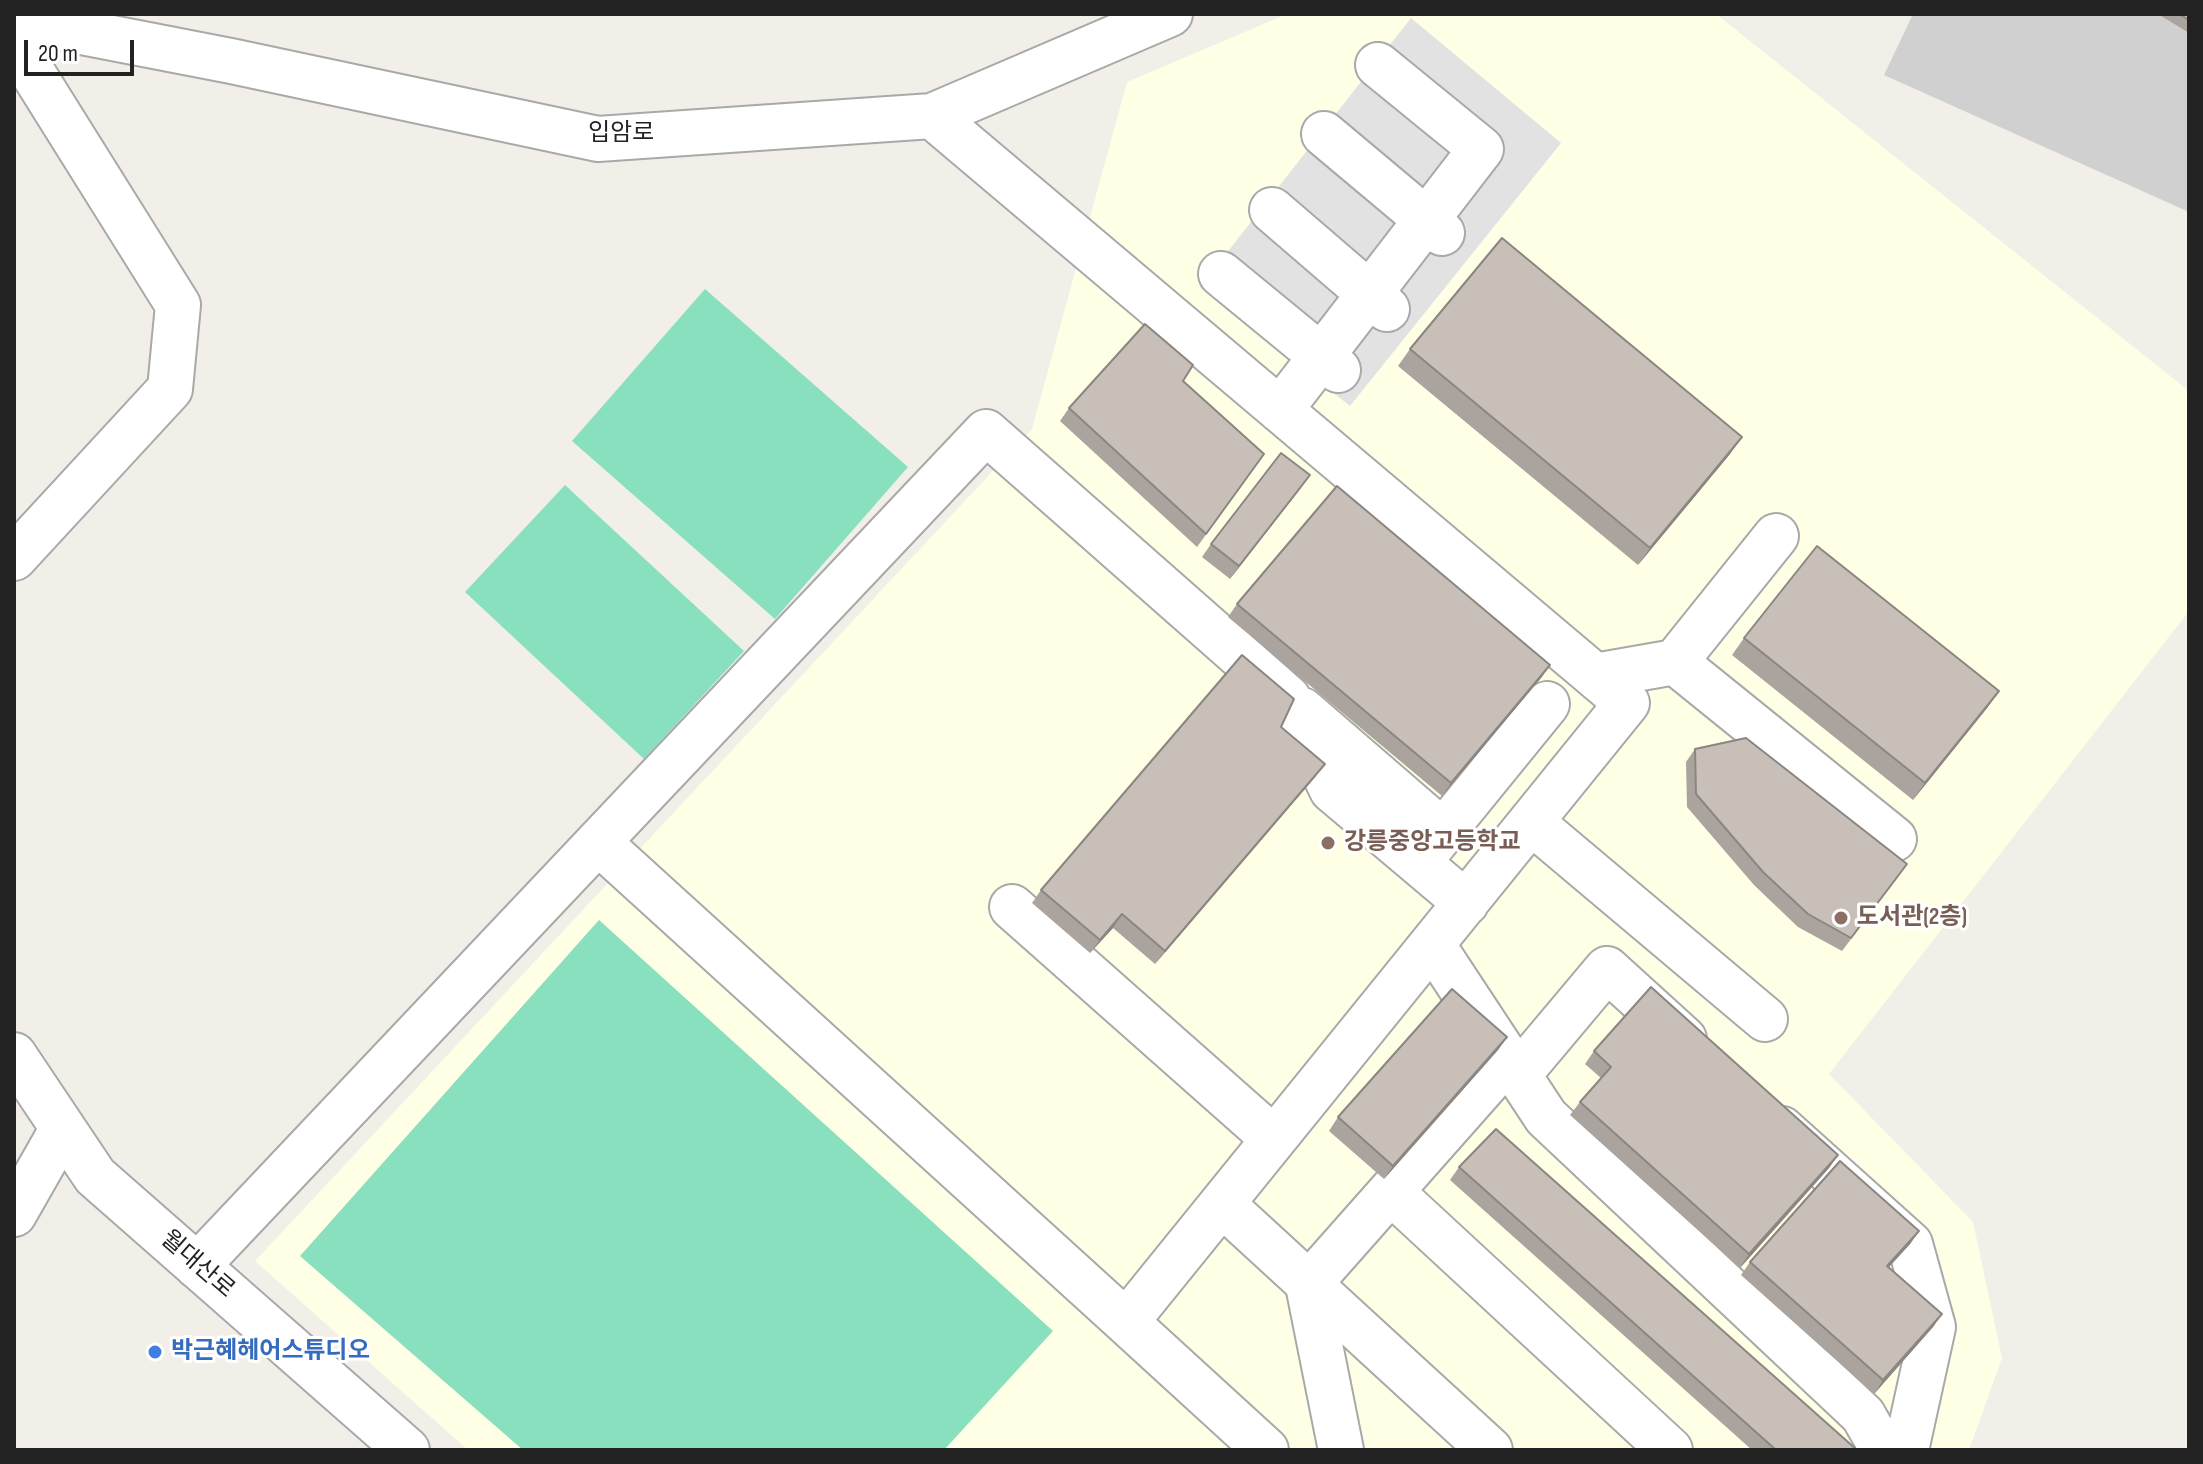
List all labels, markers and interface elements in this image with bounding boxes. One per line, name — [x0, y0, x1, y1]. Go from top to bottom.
scale bar — [28, 24, 138, 74]
text: 20 m — [38, 39, 78, 68]
street label: 입암로 — [588, 120, 654, 148]
place label: 강릉중앙고등학교 — [1344, 829, 1521, 857]
marker: 강릉중앙고등학교 — [1319, 834, 1337, 852]
place label: 도서관(2층) — [1857, 904, 1967, 932]
marker: 도서관(2층) — [1832, 909, 1850, 927]
street label: 월대산로 — [154, 1225, 240, 1305]
place label: 박근혜헤어스튜디오 — [171, 1338, 370, 1366]
marker: 박근혜헤어스튜디오 — [146, 1343, 164, 1361]

